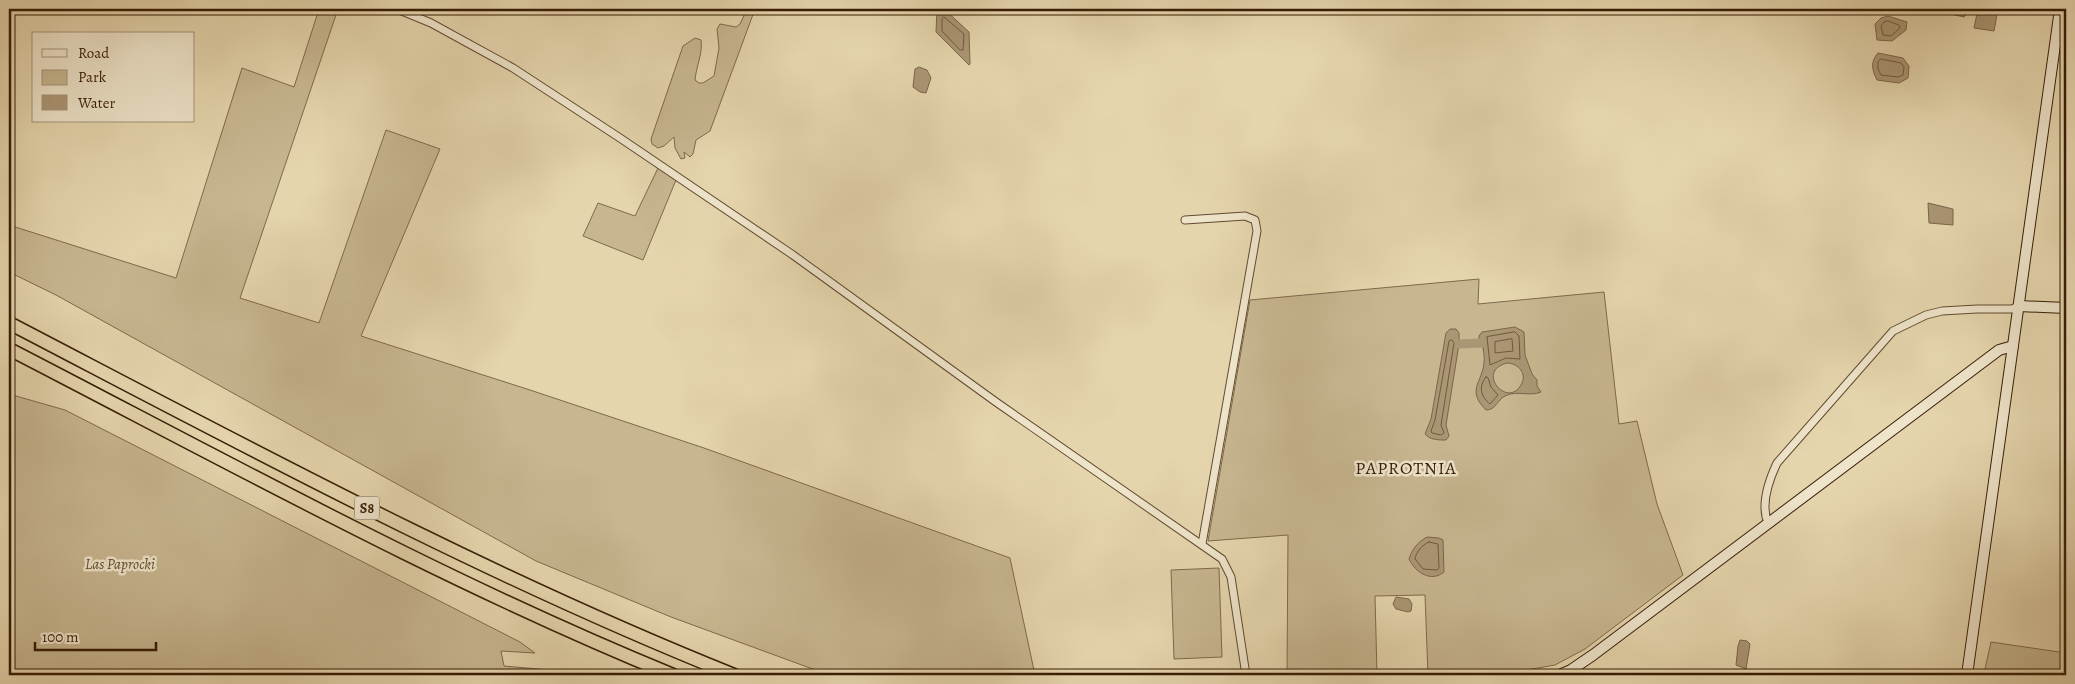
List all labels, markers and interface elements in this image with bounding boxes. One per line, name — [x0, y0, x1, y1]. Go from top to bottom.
legend — [32, 32, 195, 122]
text: Road — [78, 43, 110, 63]
text: Park — [78, 67, 107, 87]
text: Water — [77, 93, 115, 113]
district label: PAPROTNIA — [1355, 456, 1457, 480]
road number: S8 — [354, 496, 380, 520]
park label: Las Paprocki — [85, 554, 155, 574]
scale bar — [35, 619, 156, 651]
text: 100 m — [42, 627, 79, 647]

